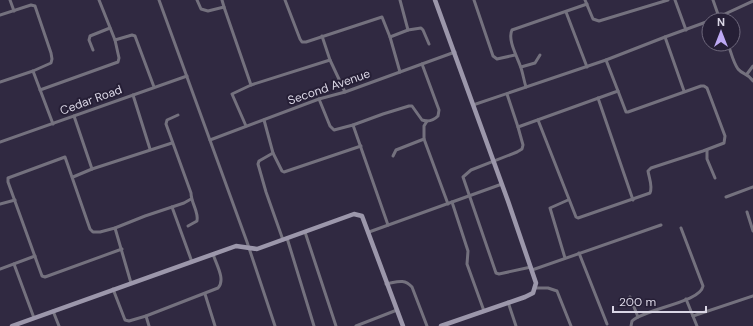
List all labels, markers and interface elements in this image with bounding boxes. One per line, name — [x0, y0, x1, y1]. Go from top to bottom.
north arrow — [701, 12, 741, 52]
text: N — [717, 15, 725, 29]
street label: Second Avenue — [286, 65, 372, 109]
street label: Cedar Road — [58, 81, 124, 119]
scale bar — [613, 288, 706, 314]
text: 200 m — [619, 294, 656, 310]

